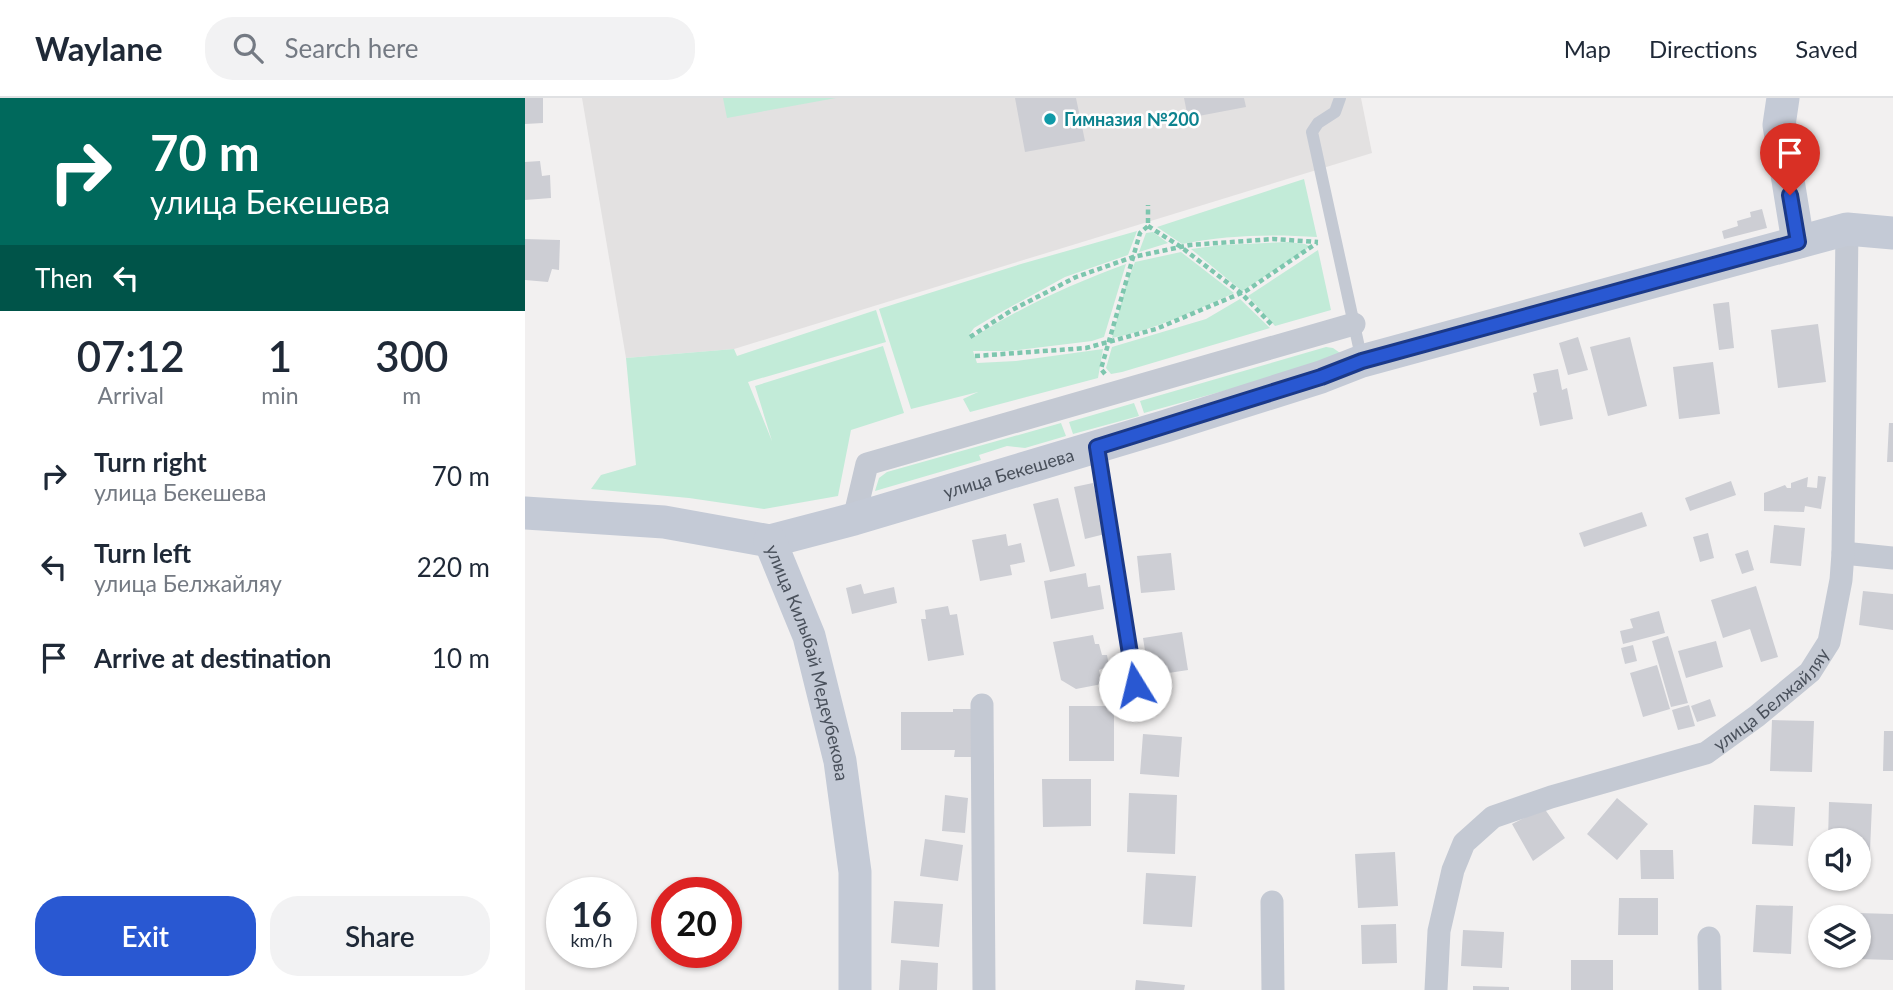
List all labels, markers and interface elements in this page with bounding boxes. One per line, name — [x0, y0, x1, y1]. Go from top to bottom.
search box — [205, 17, 695, 80]
text: Waylane — [35, 28, 163, 68]
icon: search — [229, 29, 267, 67]
text: Search here — [285, 32, 419, 64]
text: Map — [1564, 34, 1611, 63]
text: Directions — [1649, 34, 1757, 63]
text: Saved — [1795, 34, 1858, 63]
place label: Гимназия №200 — [1064, 108, 1199, 130]
marker: Гимназия №200 — [1042, 111, 1058, 127]
text: 70 m — [150, 123, 260, 181]
pin — [1760, 123, 1820, 195]
icon: right — [35, 126, 126, 217]
icon: arrive — [1771, 134, 1809, 172]
text: улица Бекешева — [150, 182, 390, 221]
icon: left — [107, 259, 145, 297]
text: Then — [35, 262, 93, 294]
text: 07:12 — [77, 331, 185, 381]
text: 1 — [268, 331, 292, 381]
text: 300 — [375, 331, 448, 381]
text: Arrival — [98, 381, 164, 409]
text: min — [261, 381, 299, 409]
text: m — [402, 381, 421, 409]
street label: улица Бекешева — [941, 443, 1076, 503]
text: Turn right — [94, 446, 207, 478]
icon: right — [35, 457, 73, 495]
text: 70 m — [432, 460, 490, 492]
text: улица Бекешева — [94, 478, 267, 506]
text: Turn left — [94, 537, 191, 569]
street label: улица Килыбай Медеубекова — [762, 541, 854, 782]
icon: left — [35, 548, 73, 586]
text: 220 m — [417, 551, 490, 583]
text: улица Белжайляу — [94, 569, 282, 597]
icon: arrive — [35, 639, 73, 677]
text: Arrive at destination — [94, 642, 331, 674]
text: 10 m — [432, 642, 490, 674]
street label: улица Белжайляу — [1709, 643, 1834, 755]
position arrow — [1098, 648, 1172, 722]
map controls — [1808, 828, 1871, 968]
button: sound — [1808, 828, 1871, 891]
speed limit sign: 20 — [651, 877, 742, 968]
text: 16 — [571, 892, 612, 934]
button: Exit — [35, 896, 256, 976]
button: Share — [270, 896, 490, 976]
button: layers — [1808, 905, 1871, 968]
text: km/h — [570, 929, 613, 951]

